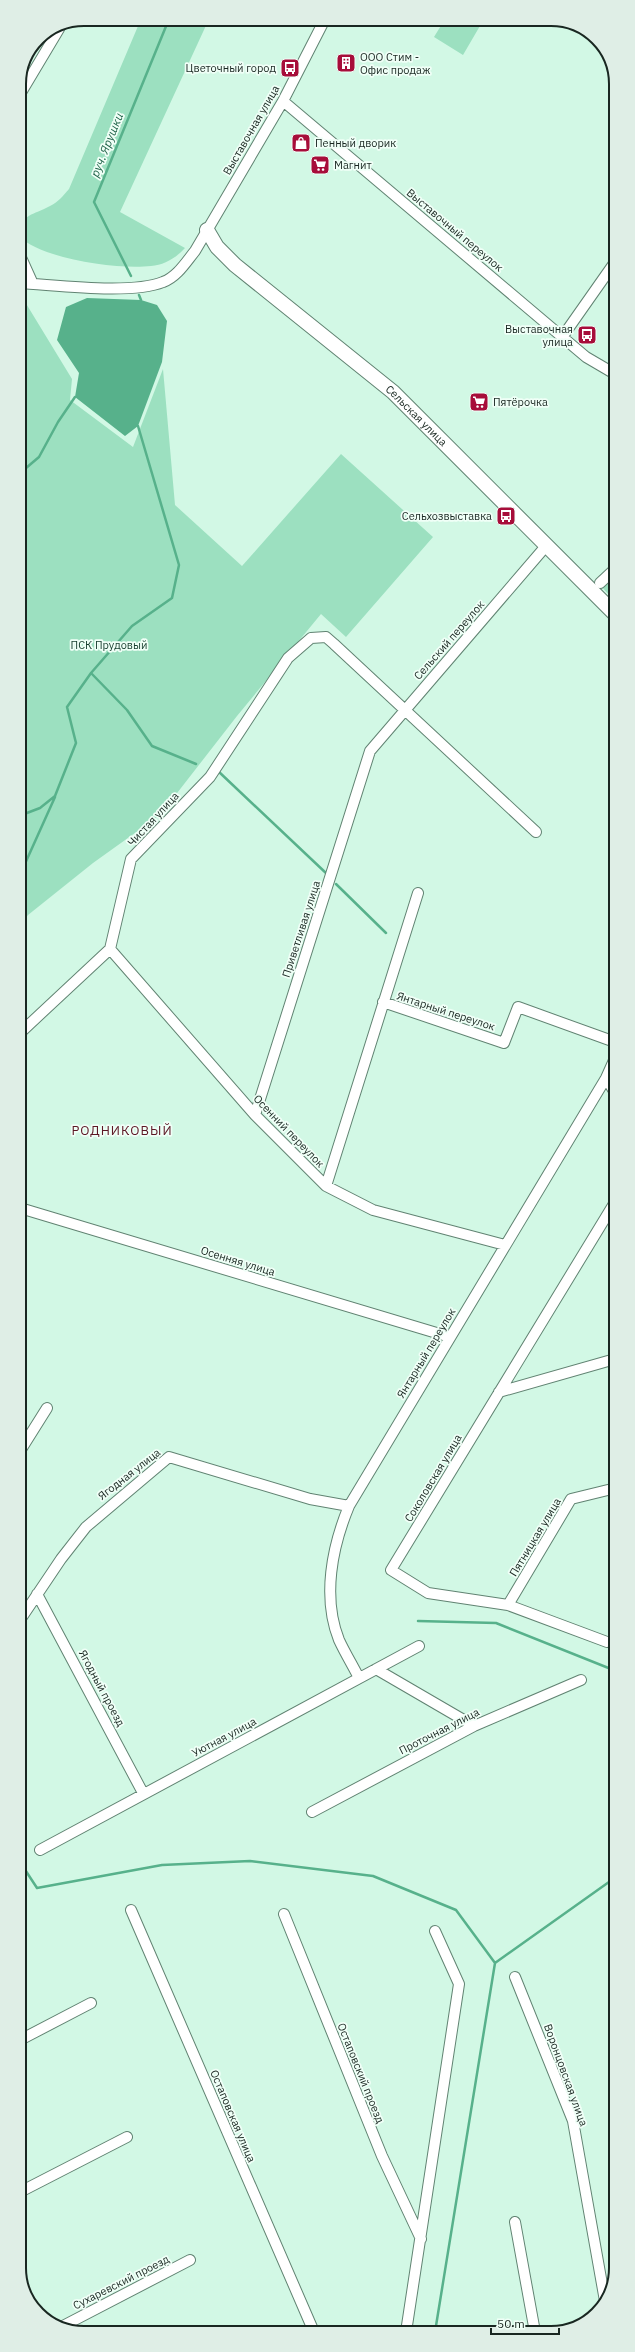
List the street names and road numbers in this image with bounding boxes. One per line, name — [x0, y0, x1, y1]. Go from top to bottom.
street label: Выставочная улица — [220, 83, 282, 177]
street label: Выставочный переулок — [404, 185, 506, 275]
street label: Сельская улица — [383, 382, 450, 449]
street label: Сельский переулок — [411, 598, 487, 682]
street label: Чистая улица — [124, 789, 182, 849]
street label: Приветливая улица — [279, 879, 323, 979]
street label: Янтарный переулок — [395, 988, 497, 1034]
street label: Осенний переулок — [251, 1092, 327, 1170]
street label: Осенняя улица — [199, 1243, 277, 1279]
street label: Янтарный переулок — [394, 1305, 458, 1401]
street label: Соколовская улица — [401, 1432, 465, 1524]
street label: Ягодная улица — [95, 1445, 163, 1503]
street label: Пятницкая улица — [506, 1495, 564, 1579]
street label: Ягодный проезд — [76, 1647, 128, 1729]
street label: Проточная улица — [396, 1705, 482, 1757]
street label: Уютная улица — [189, 1714, 259, 1760]
street label: Остаповский проезд — [334, 2021, 388, 2126]
street label: Воронцовская улица — [541, 2022, 591, 2128]
street label: Остаповская улица — [207, 2068, 259, 2165]
street label: Сухаревский проезд — [70, 2251, 172, 2312]

